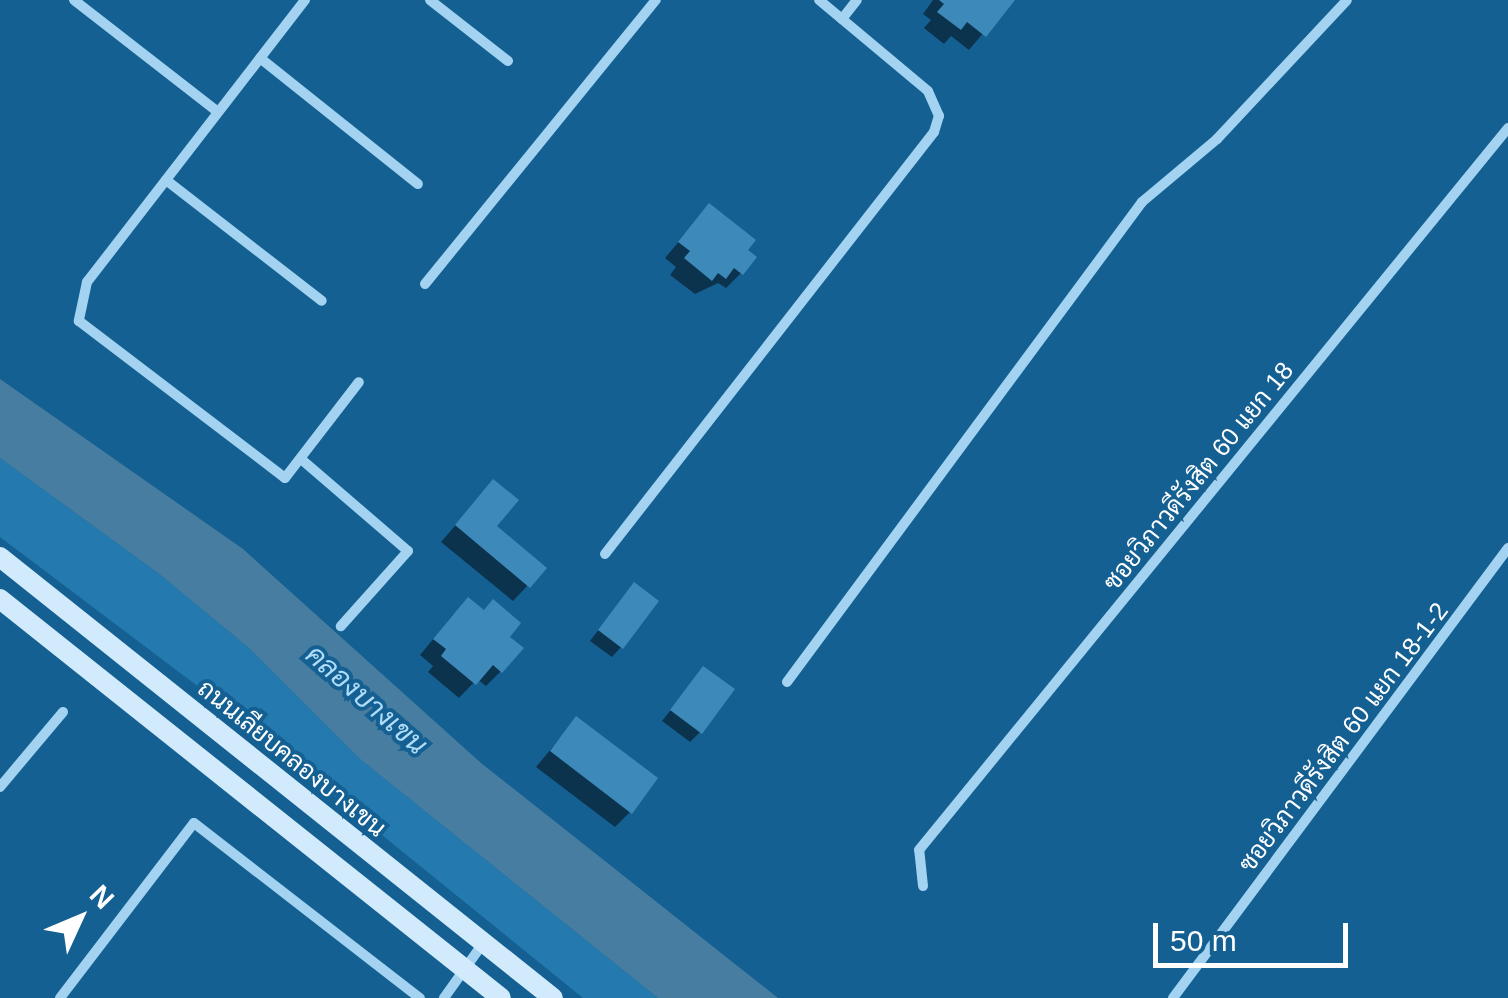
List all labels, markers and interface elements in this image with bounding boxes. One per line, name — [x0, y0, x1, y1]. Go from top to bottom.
street label: ซอยวิภาวดีรังสิต 60 แยก 18 — [1097, 356, 1299, 596]
street label: ซอยวิภาวดีรังสิต 60 แยก 18-1-2 — [1232, 596, 1454, 878]
water label: คลองบางเขน — [298, 638, 434, 762]
street label: ถนนเลียบคลองบางเขน — [192, 673, 392, 843]
north arrow — [30, 868, 130, 968]
text: N — [84, 879, 120, 915]
scale bar — [1158, 903, 1353, 965]
text: 50 m — [1170, 924, 1237, 957]

